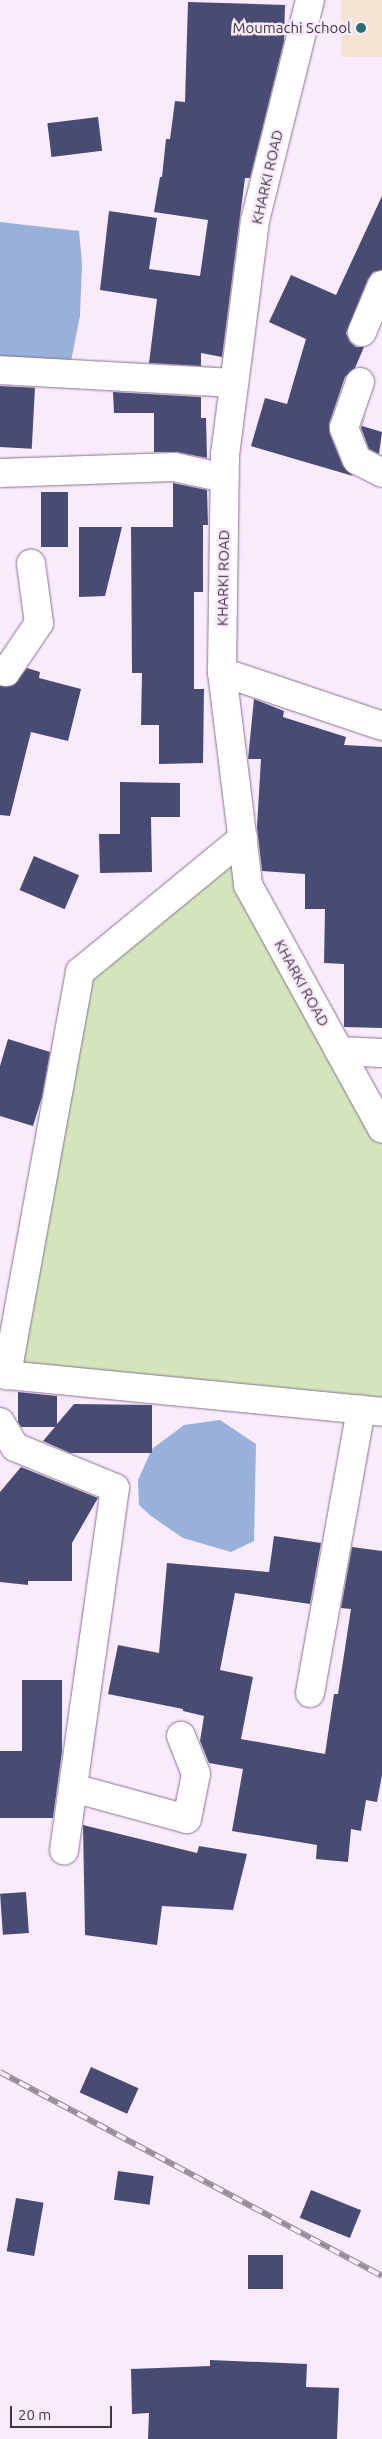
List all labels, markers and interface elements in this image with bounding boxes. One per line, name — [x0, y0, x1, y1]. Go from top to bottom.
place label: Moumachi School — [232, 19, 351, 37]
marker: Moumachi School — [355, 22, 367, 34]
street label: KHARKI ROAD — [247, 128, 287, 226]
street label: KHARKI ROAD — [213, 530, 233, 626]
street label: KHARKI ROAD — [271, 937, 333, 1029]
scale bar — [12, 2396, 115, 2428]
text: 20 m — [18, 2406, 51, 2423]

